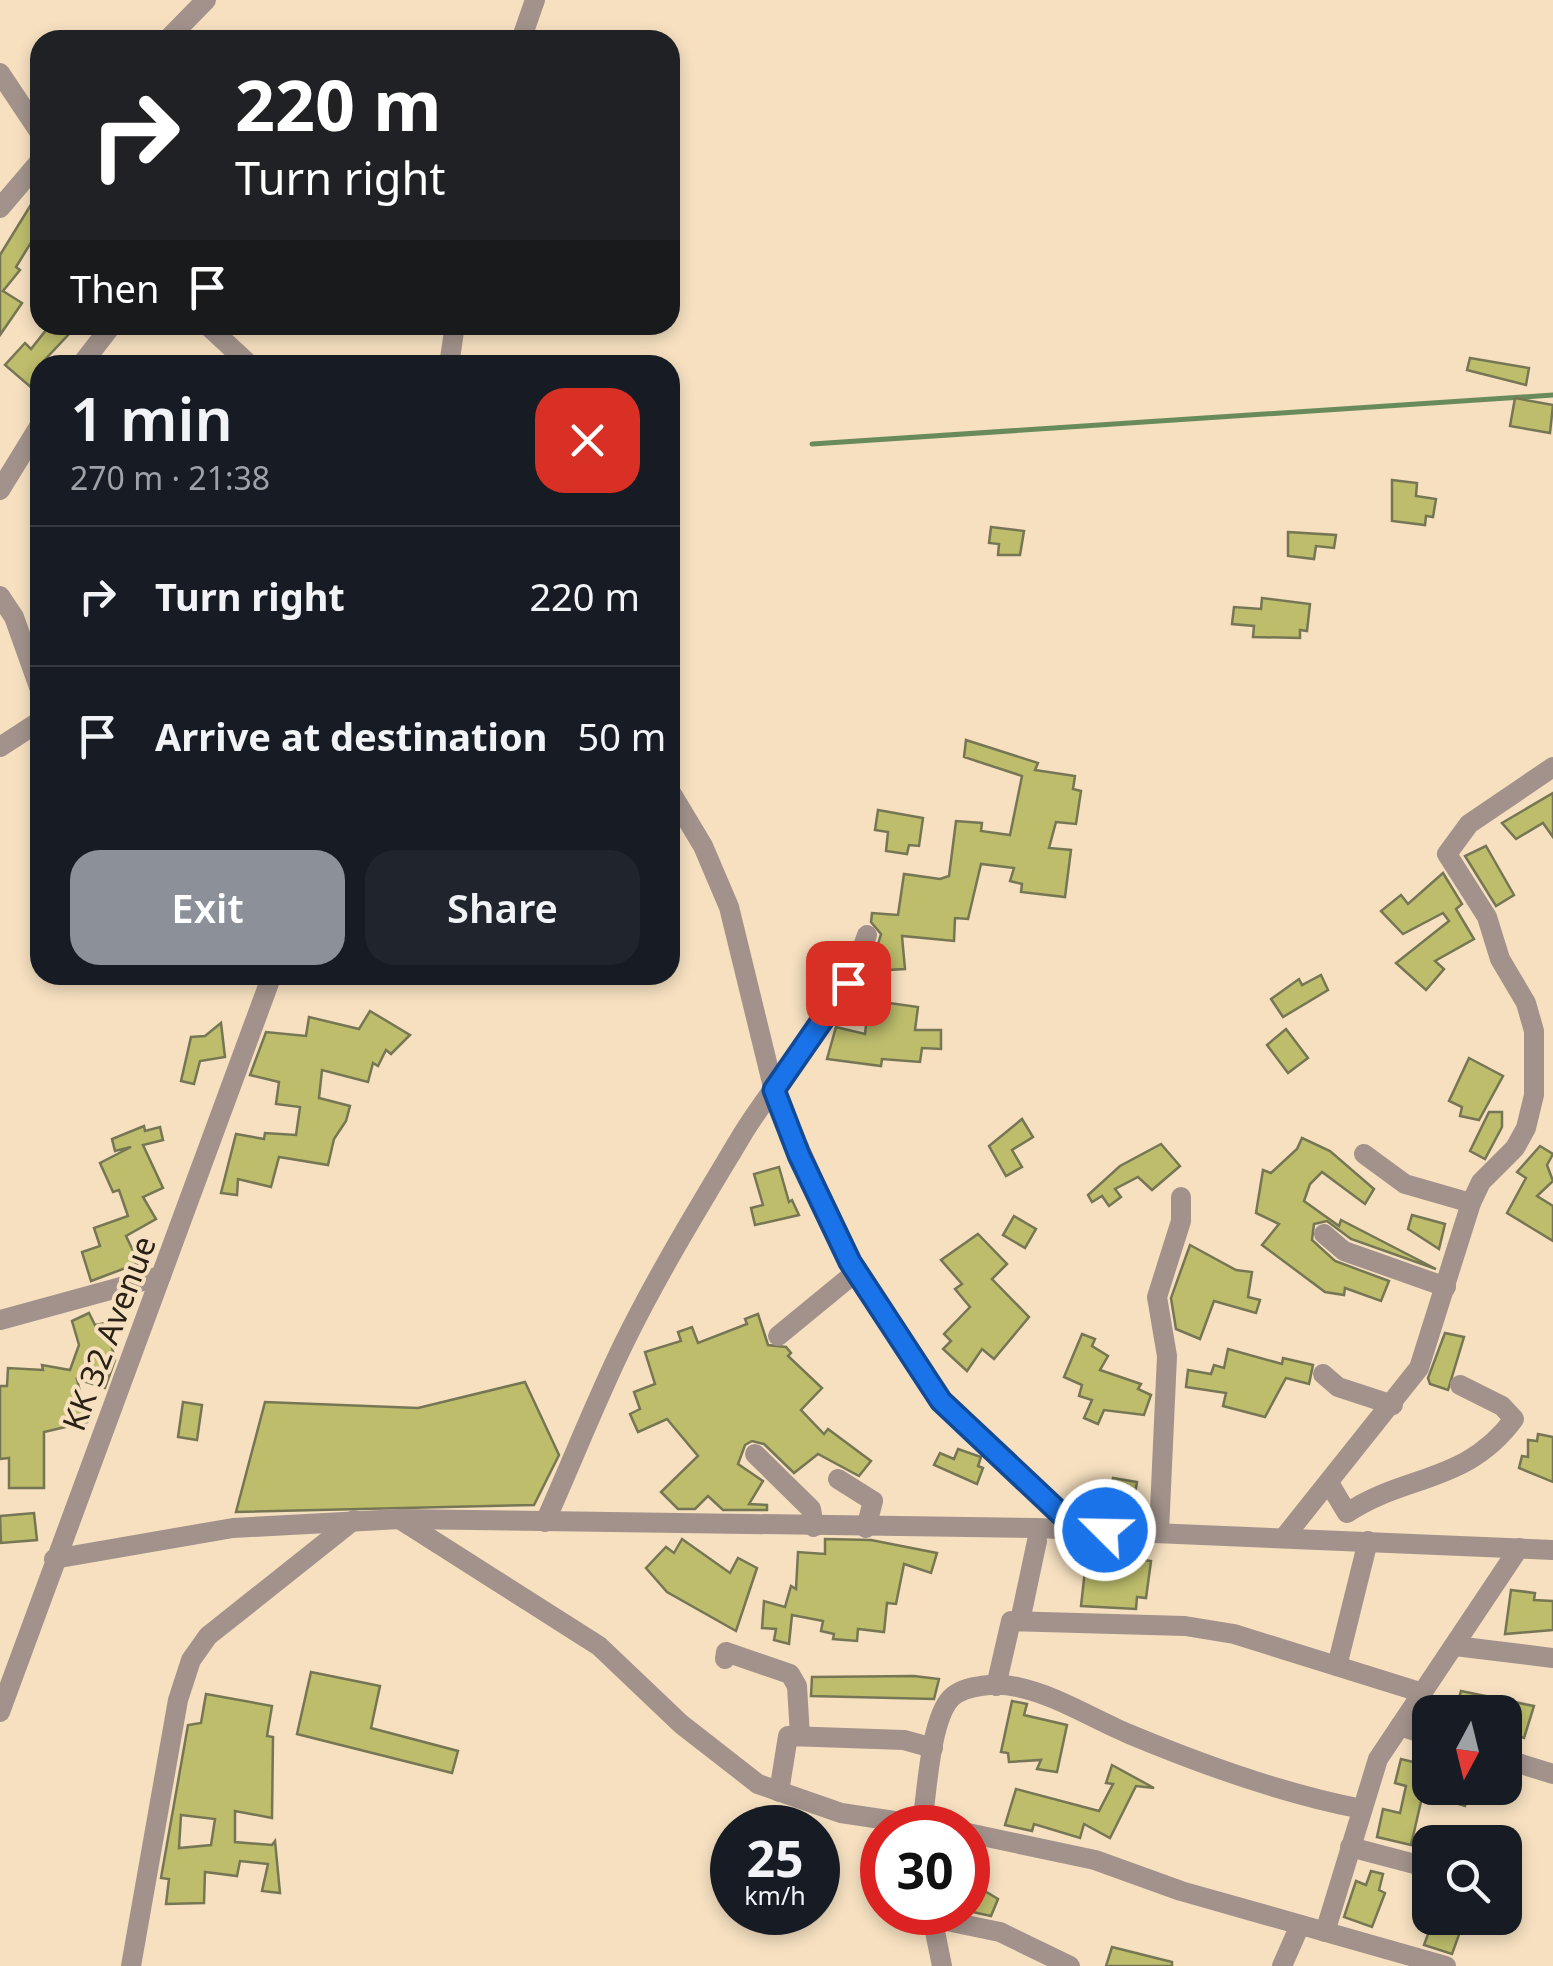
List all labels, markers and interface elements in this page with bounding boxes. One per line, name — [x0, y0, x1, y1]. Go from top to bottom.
text: 220 m — [235, 56, 442, 152]
icon: right — [70, 70, 200, 200]
text: Turn right — [235, 147, 446, 208]
icon: arrive — [180, 260, 235, 315]
text: Then — [70, 262, 160, 314]
text: 1 min — [70, 377, 233, 459]
button: close — [535, 388, 640, 493]
text: 270 m · 21:38 — [70, 456, 270, 499]
icon: right — [70, 569, 125, 624]
text: Turn right — [155, 570, 345, 622]
text: 220 m — [529, 570, 640, 622]
icon: arrive — [70, 709, 125, 764]
text: Arrive at destination — [155, 710, 547, 762]
text: 50 m — [577, 710, 666, 762]
button: Exit — [70, 850, 345, 965]
button: Share — [365, 850, 640, 965]
pin — [806, 941, 891, 1026]
icon: arrive — [821, 956, 876, 1011]
street label: KK 32 Avenue — [51, 1230, 165, 1436]
position arrow — [1053, 1478, 1157, 1582]
north arrow — [1412, 1695, 1522, 1805]
map controls — [1412, 1695, 1522, 1935]
speed limit sign: 30 — [860, 1805, 990, 1935]
text: 25 — [746, 1824, 804, 1892]
button: search — [1412, 1825, 1522, 1935]
text: km/h — [744, 1878, 806, 1912]

